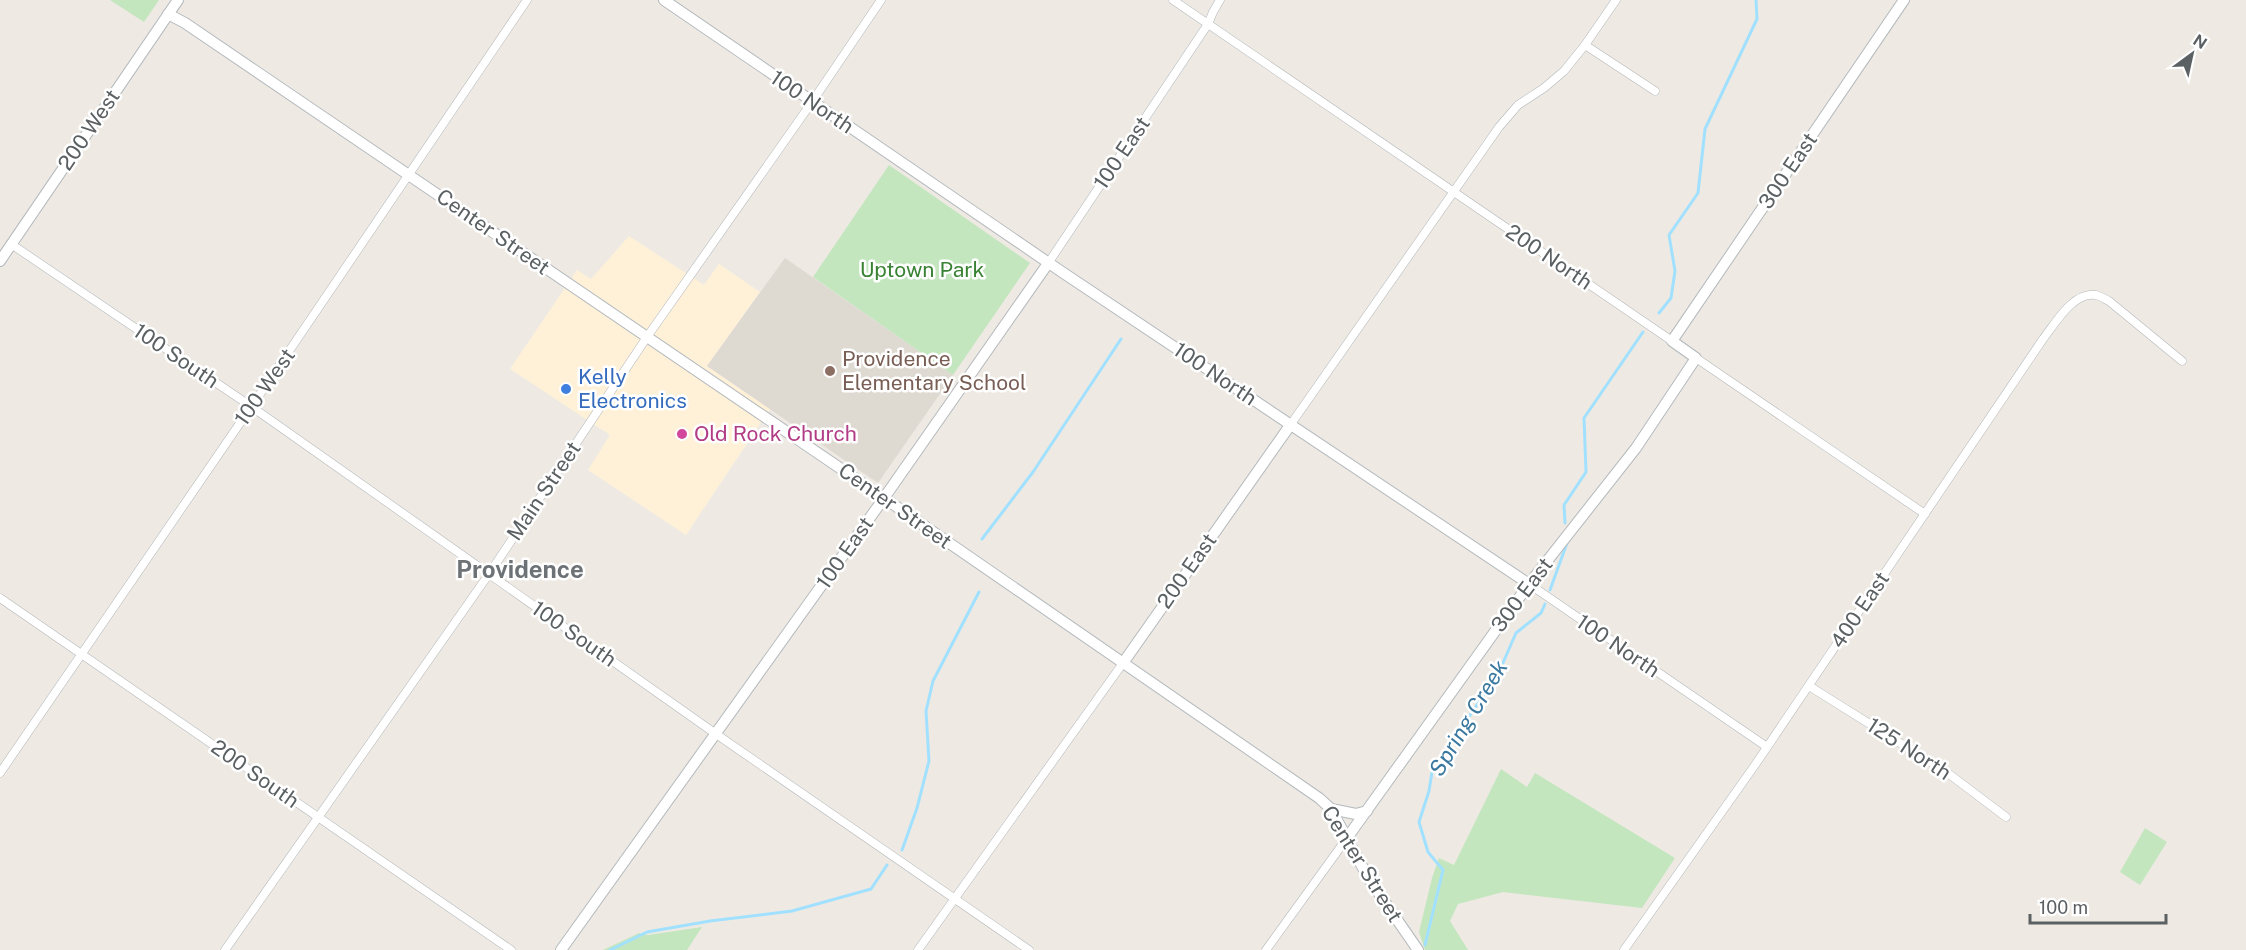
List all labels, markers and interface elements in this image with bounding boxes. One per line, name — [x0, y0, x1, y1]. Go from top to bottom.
north arrow — [2162, 24, 2222, 84]
text: N — [2189, 30, 2210, 53]
street label: 100 North — [766, 65, 859, 139]
street label: 200 West — [52, 85, 125, 175]
street label: 100 East — [1088, 112, 1155, 194]
street label: 300 East — [1753, 128, 1822, 214]
street label: Center Street — [432, 183, 555, 280]
street label: 200 North — [1501, 219, 1597, 295]
park label: Uptown Park — [860, 257, 985, 282]
street label: 100 South — [129, 318, 224, 393]
street label: 100 North — [1169, 337, 1262, 411]
street label: 100 West — [229, 343, 300, 430]
place label: Providence Elementary School — [842, 346, 1026, 395]
place label: Kelly Electronics — [578, 364, 687, 413]
marker: Providence Elementary School — [823, 364, 837, 378]
marker: Kelly Electronics — [559, 382, 573, 396]
place label: Old Rock Church — [694, 421, 857, 446]
marker: Old Rock Church — [675, 427, 689, 441]
street label: Main Street — [501, 436, 586, 545]
street label: Center Street — [834, 457, 957, 554]
street label: 100 East — [811, 512, 878, 594]
street label: 200 East — [1152, 528, 1222, 613]
street label: 300 East — [1486, 553, 1558, 637]
district label: Providence — [456, 555, 584, 583]
street label: 400 East — [1825, 567, 1894, 653]
street label: 100 South — [527, 595, 621, 672]
street label: 100 North — [1572, 609, 1665, 683]
water label: Spring Creek — [1423, 655, 1513, 781]
street label: 125 North — [1862, 712, 1956, 785]
street label: 200 South — [207, 734, 304, 813]
street label: Center Street — [1317, 801, 1408, 927]
scale bar — [2030, 887, 2166, 925]
text: 100 m — [2039, 897, 2088, 918]

